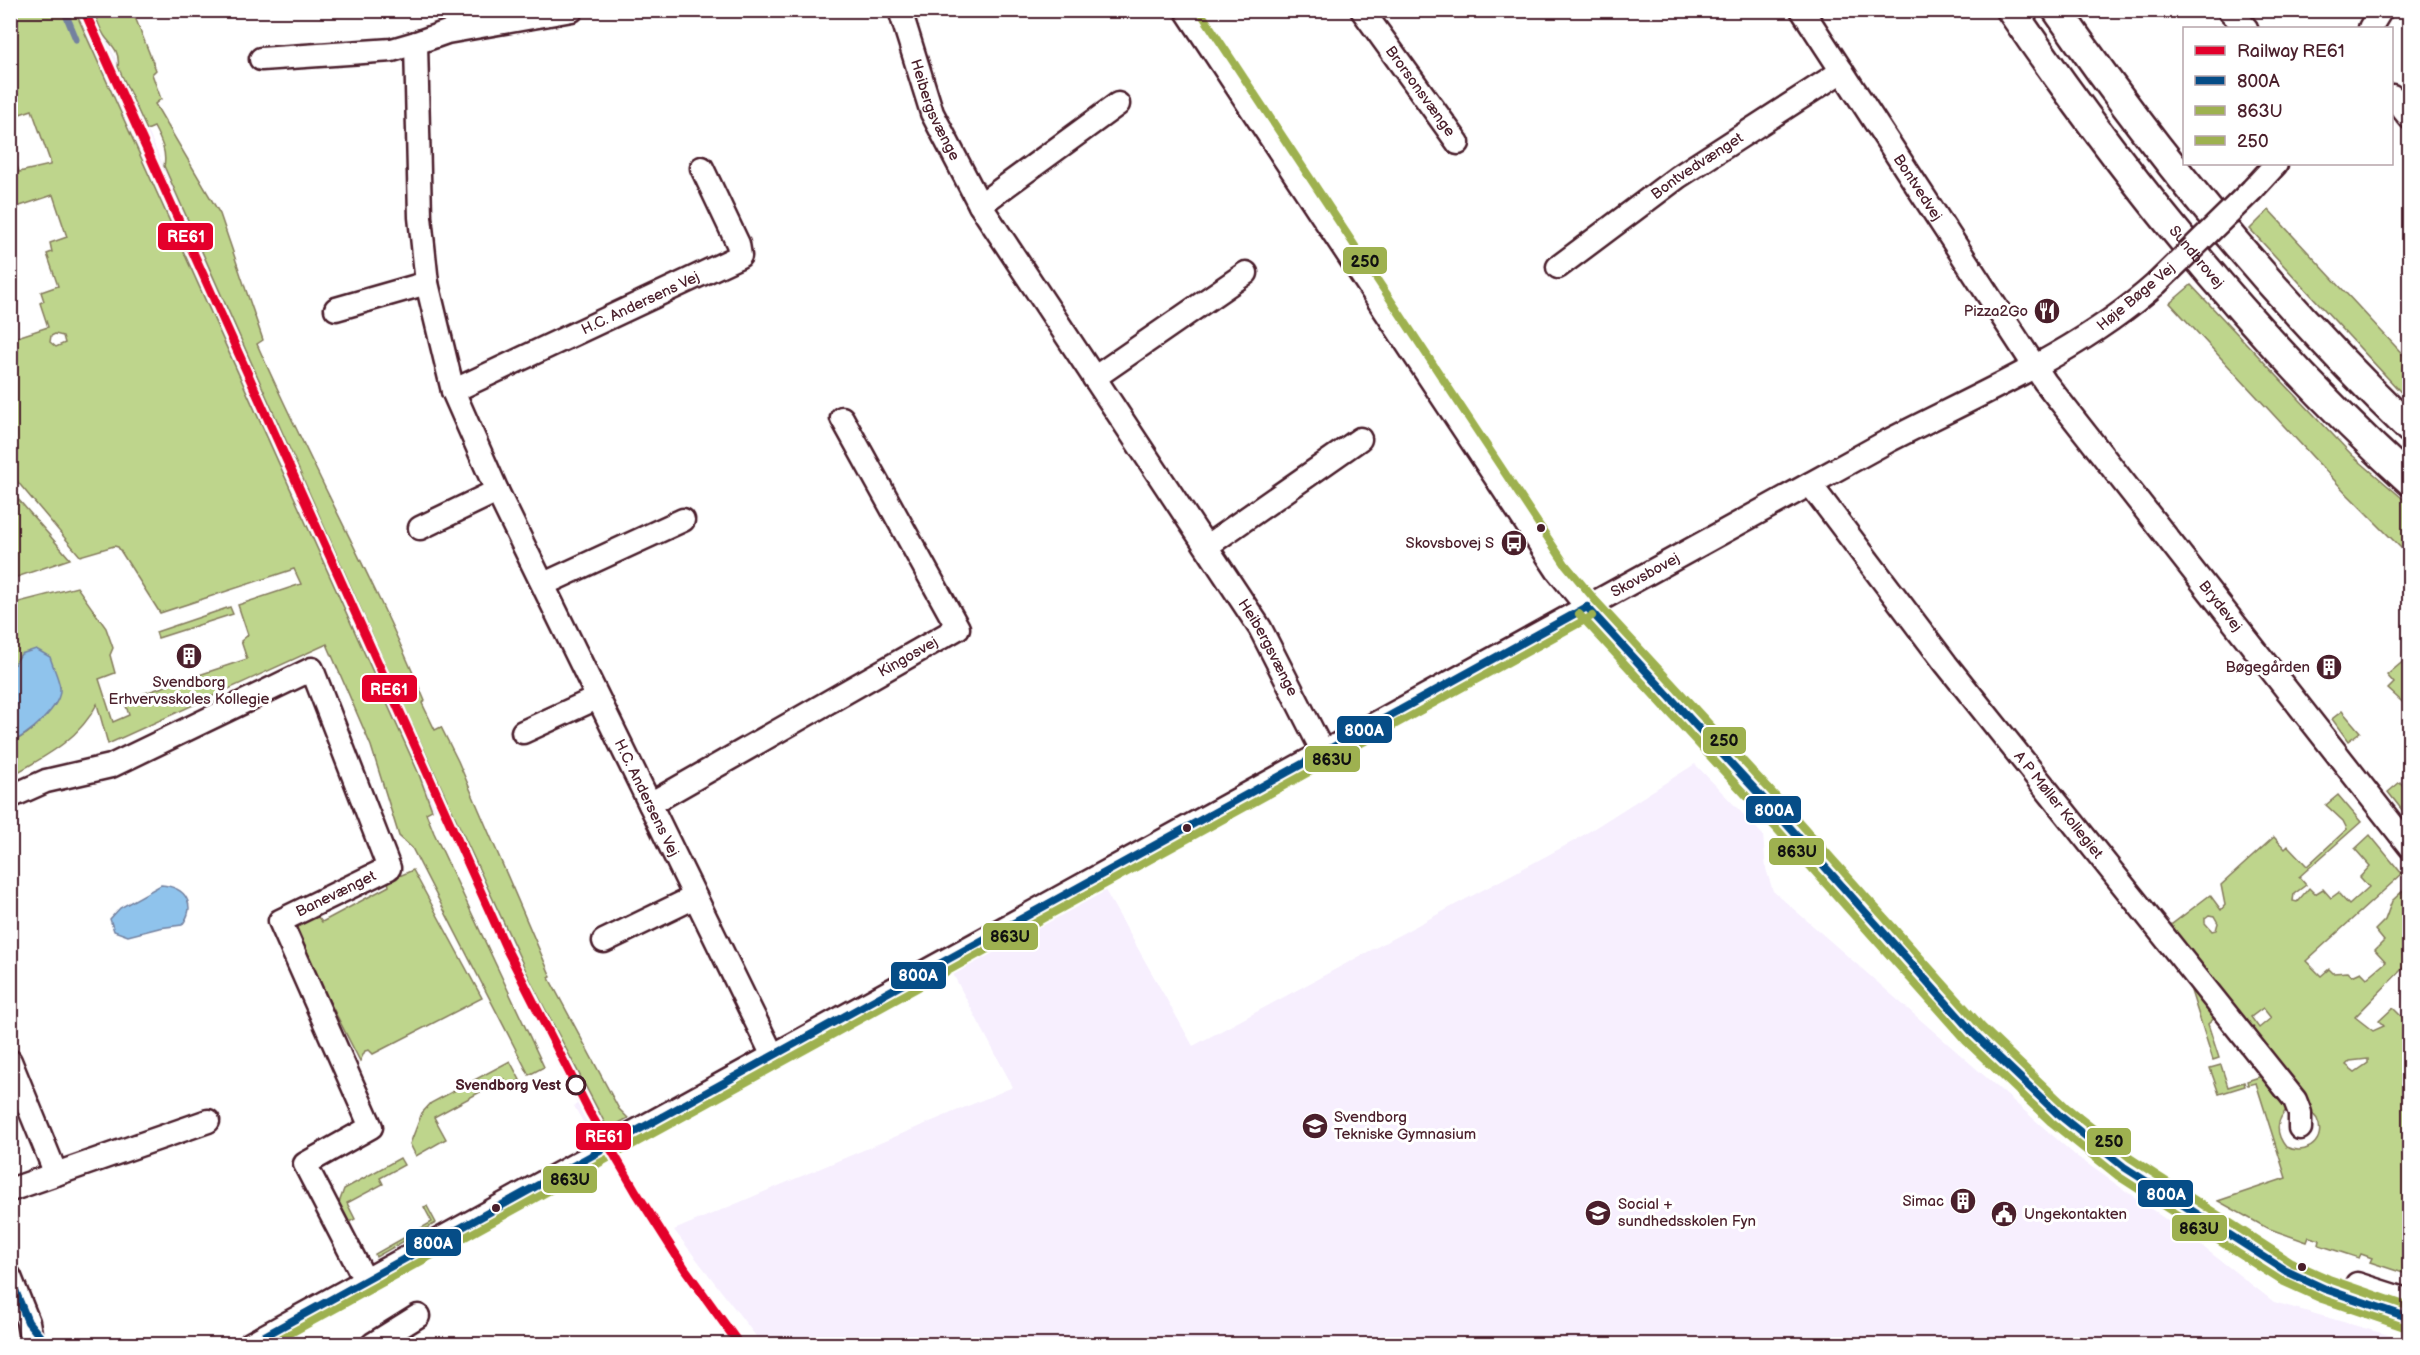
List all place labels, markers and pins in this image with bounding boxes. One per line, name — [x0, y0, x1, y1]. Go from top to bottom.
restaurant icon: Pizza2Go — [2032, 296, 2062, 326]
place label: Pizza2Go — [1964, 302, 2028, 321]
unlabelled marker — [1535, 522, 1547, 534]
bus stop icon: Skovsbovej S — [1499, 528, 1529, 558]
place label: Skovsbovej S — [1406, 534, 1494, 553]
building icon: Svendborg Erhvervsskoles Kollegie — [174, 641, 204, 671]
building icon: Bøgegården — [2314, 652, 2344, 682]
place label: Bøgegården — [2225, 658, 2310, 677]
place label: Svendborg Erhvervsskoles Kollegie — [109, 673, 269, 709]
unlabelled marker — [1181, 822, 1193, 834]
marker: Svendborg Vest — [566, 1075, 586, 1095]
place label: Svendborg Vest — [455, 1076, 561, 1095]
place label: Svendborg Tekniske Gymnasium — [1334, 1108, 1476, 1144]
school or university icon: Svendborg Tekniske Gymnasium — [1300, 1111, 1330, 1141]
building icon: Simac — [1948, 1186, 1978, 1216]
place label: Simac — [1903, 1192, 1944, 1211]
place label: Social + sundhedsskolen Fyn — [1618, 1195, 1756, 1231]
school or university icon: Social + sundhedsskolen Fyn — [1583, 1198, 1613, 1228]
public building icon: Ungekontakten — [1989, 1199, 2019, 1229]
unlabelled marker — [490, 1202, 502, 1214]
place label: Ungekontakten — [2024, 1205, 2127, 1224]
unlabelled marker — [2296, 1261, 2308, 1273]

